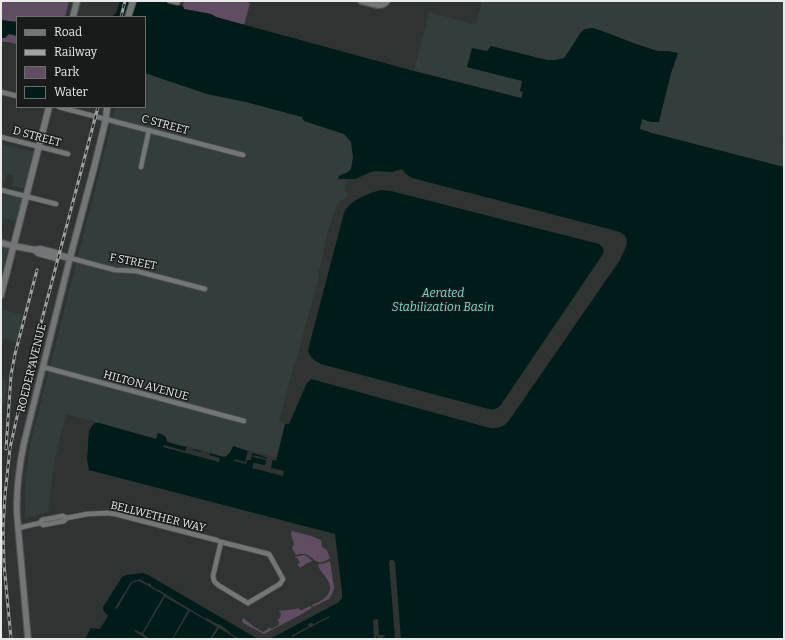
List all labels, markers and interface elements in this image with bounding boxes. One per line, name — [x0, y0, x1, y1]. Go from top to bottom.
legend — [16, 16, 146, 108]
text: Road — [54, 25, 82, 39]
text: Railway — [54, 45, 97, 59]
text: Park — [54, 65, 79, 79]
text: Water — [54, 85, 88, 99]
street label: C STREET — [140, 112, 190, 138]
street label: D STREET — [11, 124, 63, 150]
street label: F STREET — [108, 251, 158, 273]
water label: Aerated Stabilization Basin — [392, 287, 494, 315]
street label: ROEDER AVENUE — [15, 322, 49, 414]
street label: HILTON AVENUE — [102, 368, 190, 404]
street label: BELLWETHER WAY — [109, 499, 207, 535]

